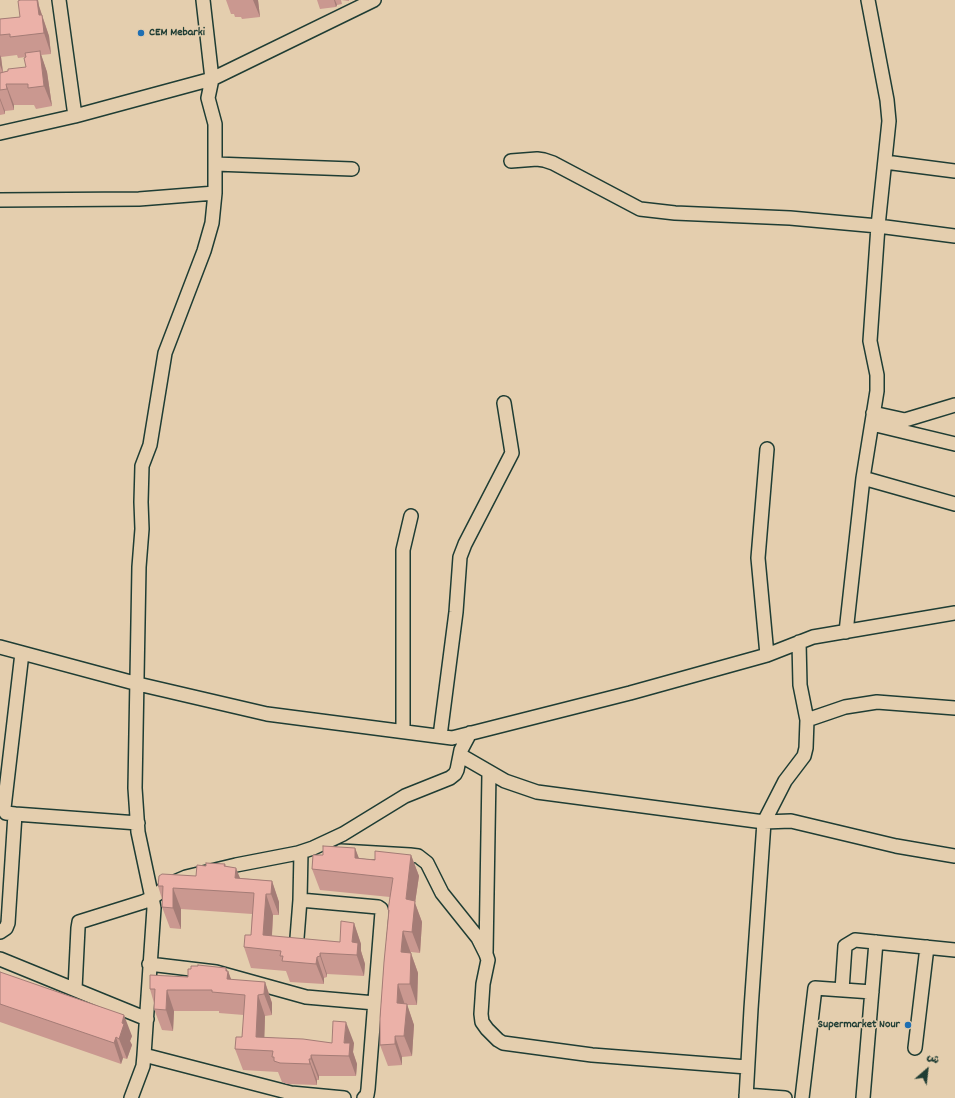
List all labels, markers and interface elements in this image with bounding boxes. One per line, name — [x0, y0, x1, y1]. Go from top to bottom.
place label: CEM Mebarki — [149, 26, 205, 40]
marker: CEM Mebarki — [136, 28, 146, 38]
place label: Supermarket Nour — [818, 1018, 900, 1032]
marker: Supermarket Nour — [903, 1020, 913, 1030]
text: ش — [924, 1049, 942, 1069]
north arrow — [907, 1050, 947, 1090]

